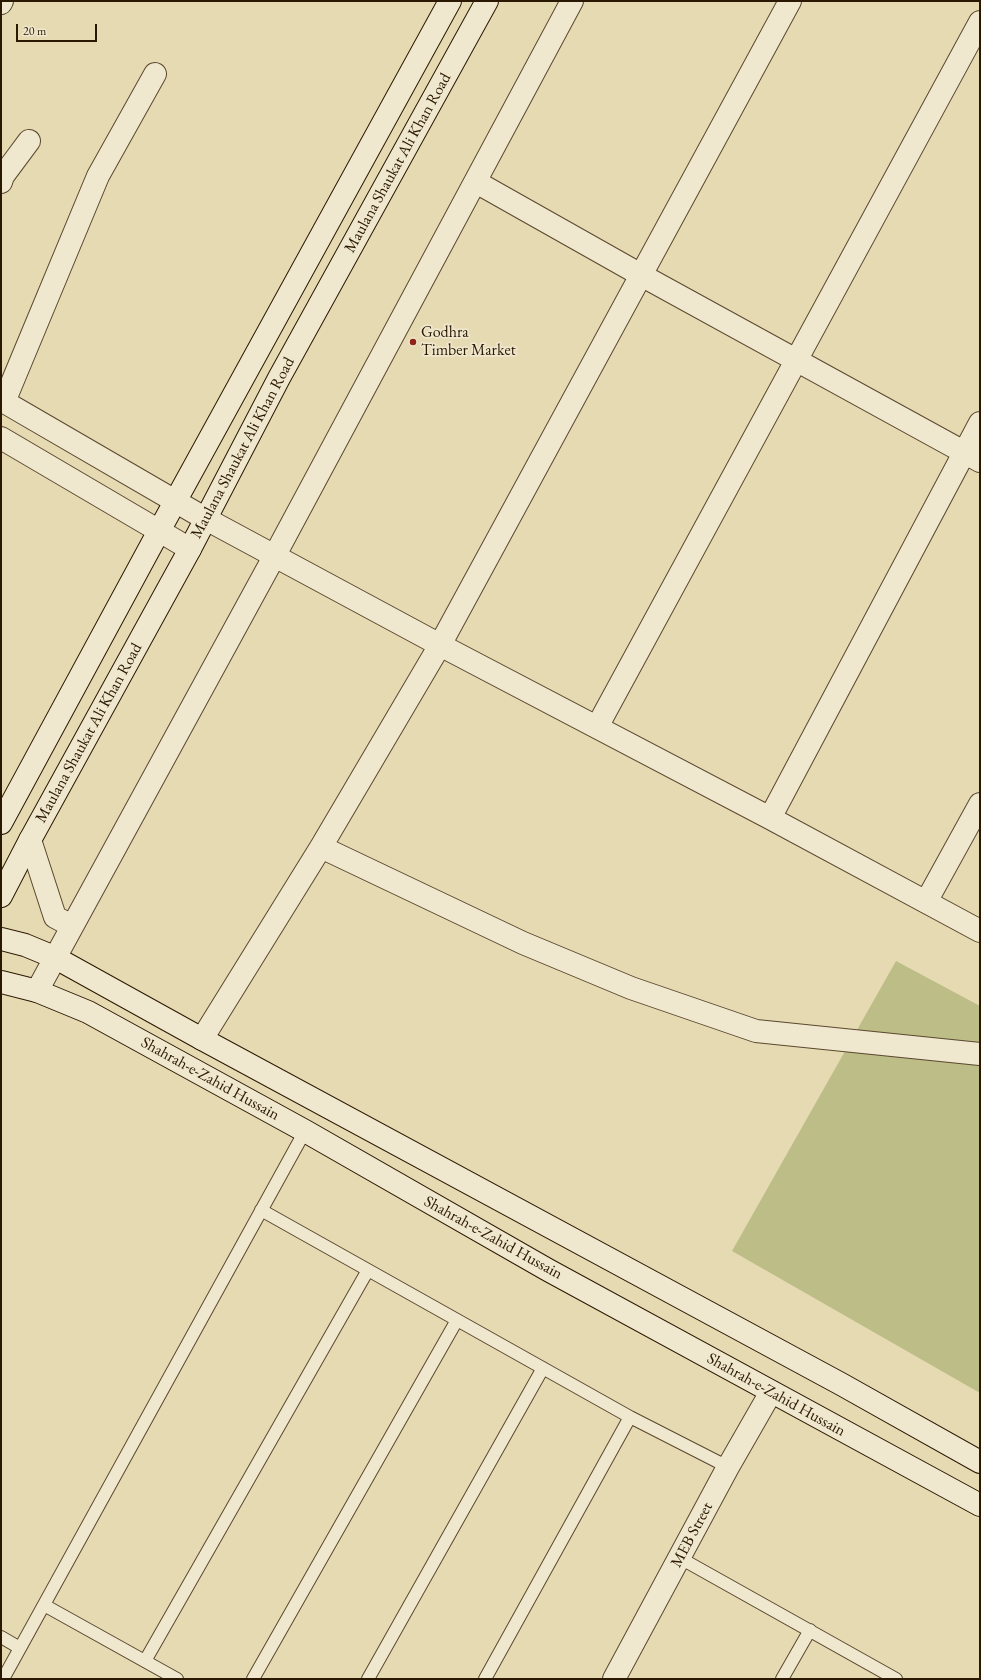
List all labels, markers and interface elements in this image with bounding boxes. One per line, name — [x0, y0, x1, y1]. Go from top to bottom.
scale bar — [18, 16, 99, 42]
text: 20 m — [23, 23, 46, 39]
street label: Maulana Shaukat Ali Khan Road — [341, 70, 455, 256]
place label: Godhra Timber Market — [421, 323, 516, 361]
marker: Godhra Timber Market — [408, 337, 418, 347]
street label: Maulana Shaukat Ali Khan Road — [187, 354, 299, 542]
street label: Maulana Shaukat Ali Khan Road — [32, 640, 146, 826]
street label: Shahrah-e-Zahid Hussain — [137, 1033, 283, 1125]
street label: Shahrah-e-Zahid Hussain — [420, 1192, 566, 1284]
street label: Shahrah-e-Zahid Hussain — [703, 1349, 849, 1441]
street label: MEB Street — [667, 1499, 717, 1571]

